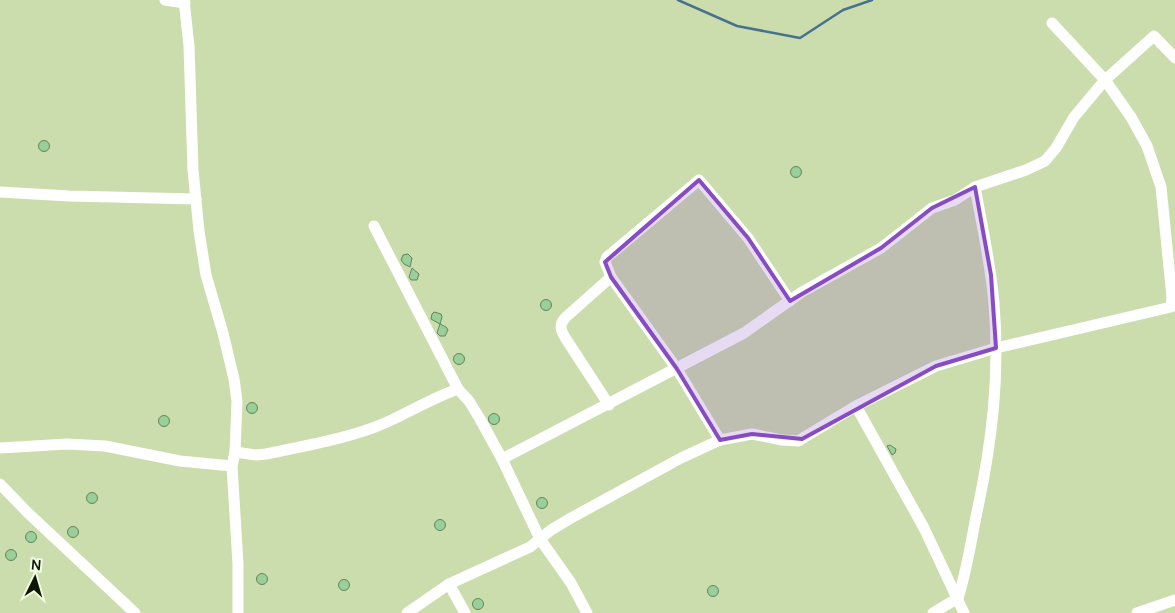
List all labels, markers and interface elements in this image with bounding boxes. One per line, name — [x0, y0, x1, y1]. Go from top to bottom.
north arrow — [10, 553, 60, 603]
text: N — [30, 555, 42, 574]

